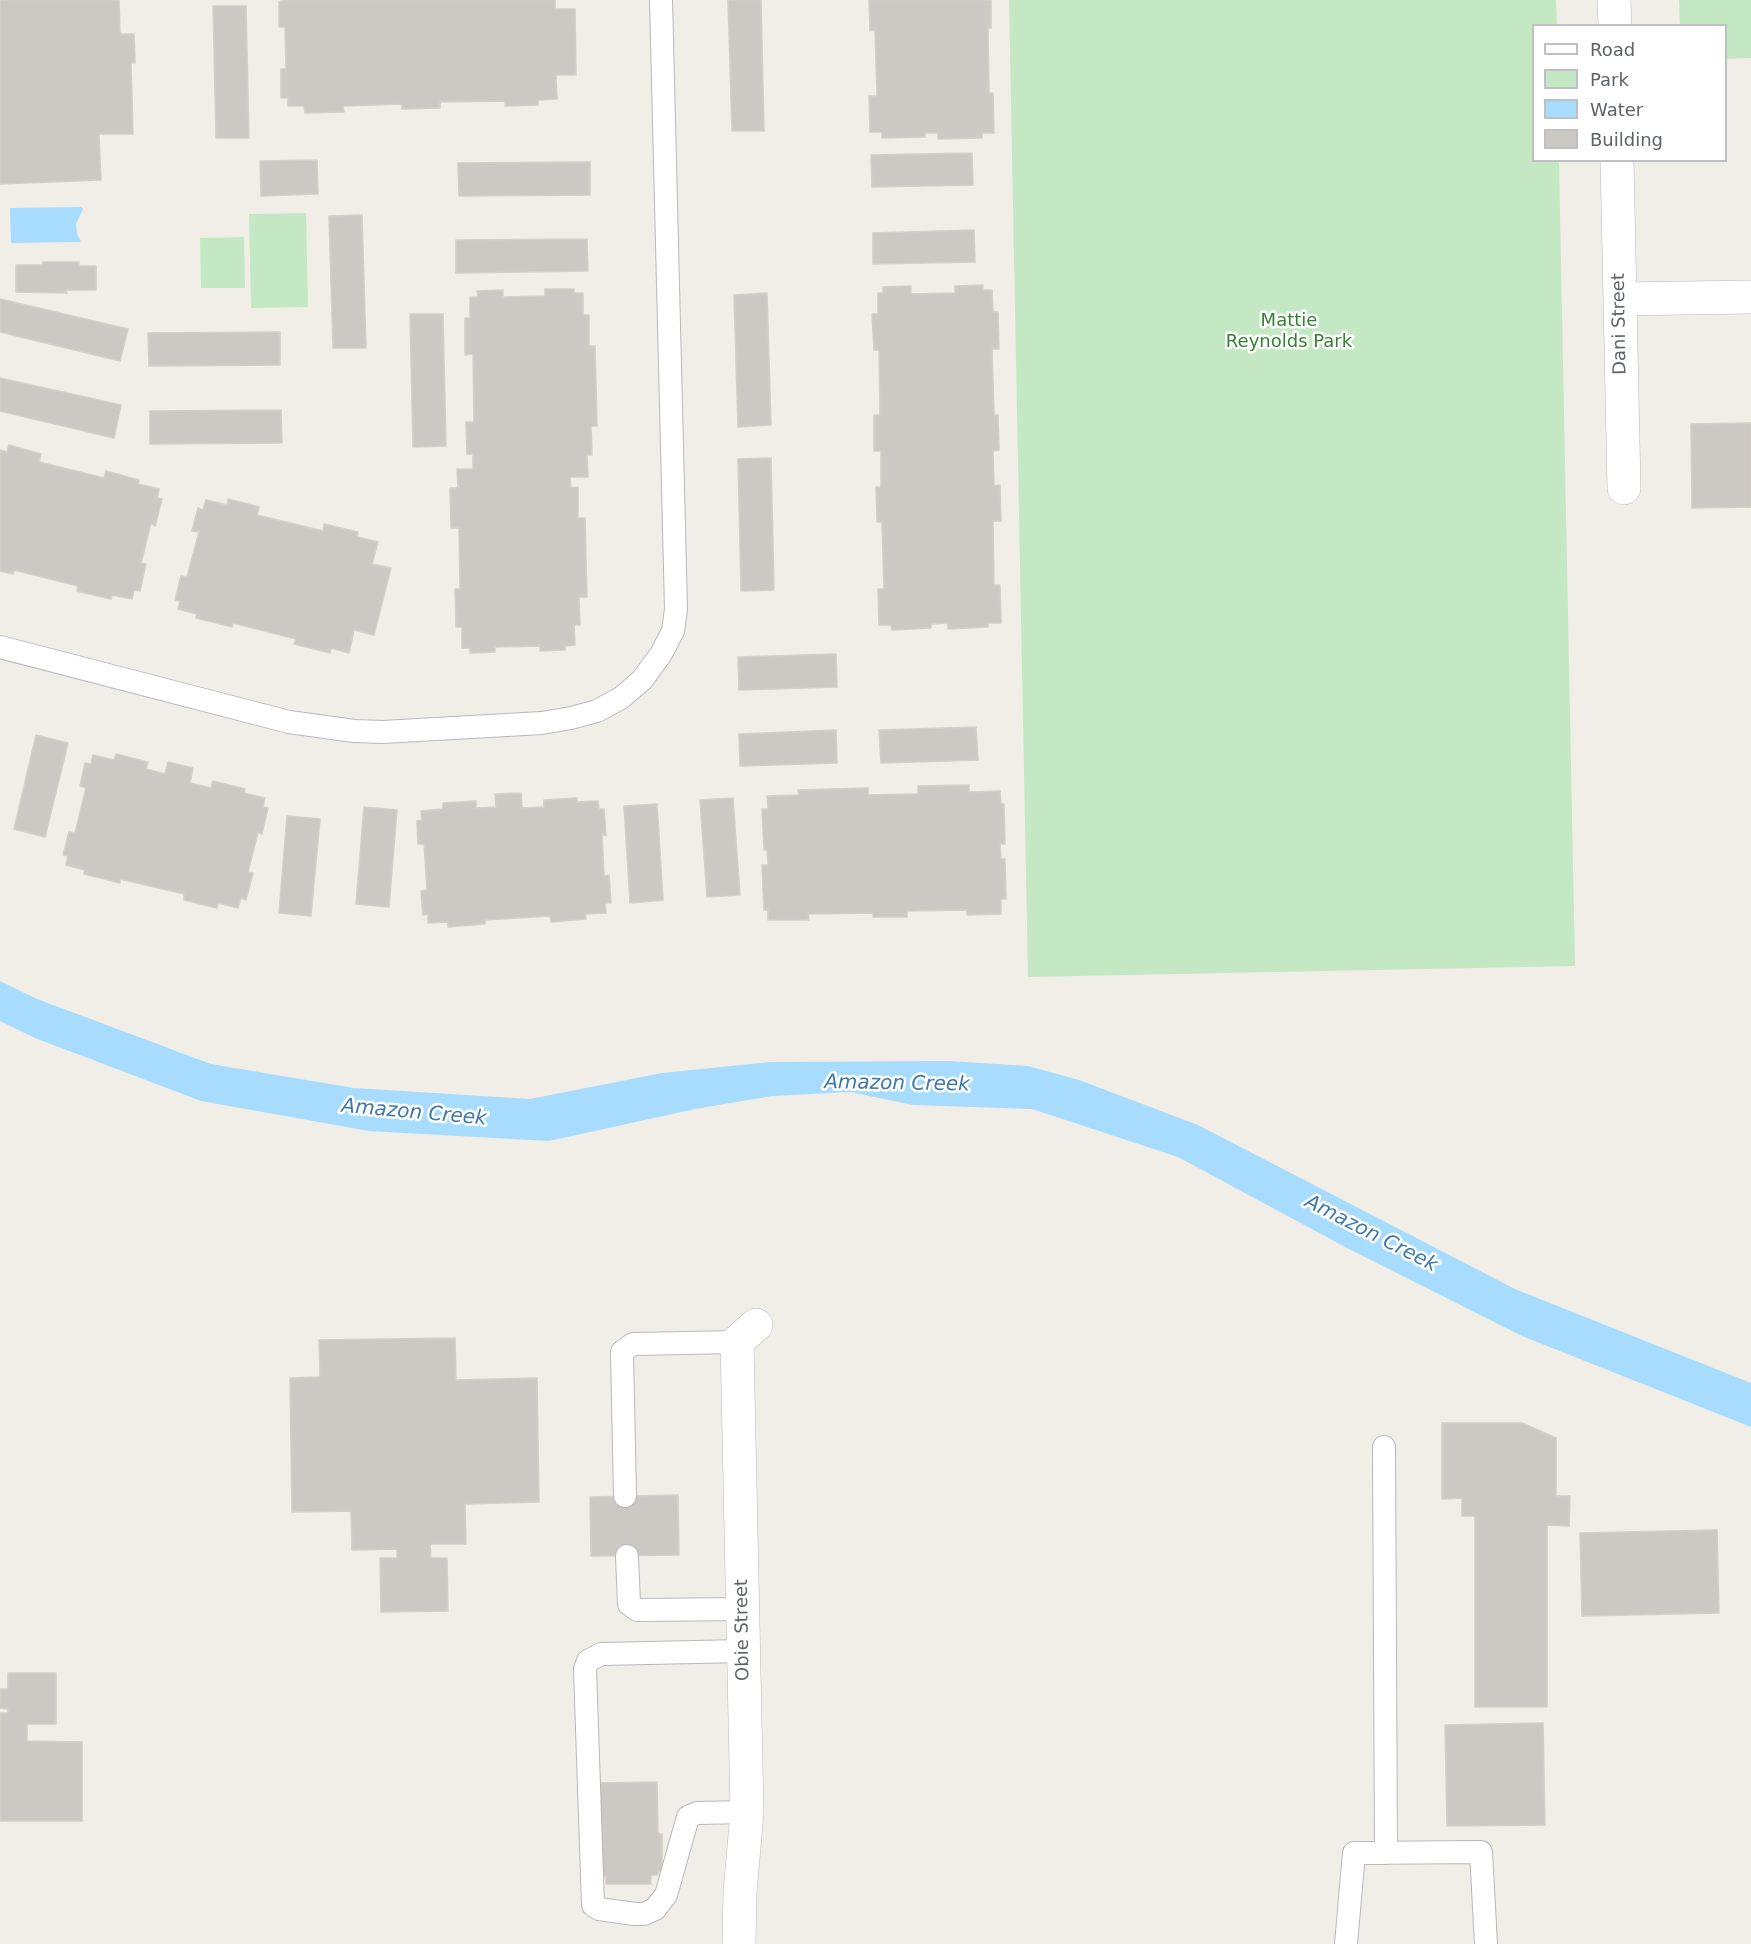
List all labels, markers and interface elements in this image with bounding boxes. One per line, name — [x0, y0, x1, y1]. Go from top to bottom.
legend — [1532, 24, 1727, 162]
text: Road — [1590, 39, 1635, 60]
text: Park — [1590, 69, 1629, 90]
text: Water — [1590, 99, 1643, 120]
text: Building — [1590, 129, 1663, 150]
street label: Dani Street — [1608, 273, 1632, 375]
park label: Mattie Reynolds Park — [1226, 310, 1352, 352]
water label: Amazon Creek — [824, 1071, 970, 1097]
water label: Amazon Creek — [340, 1095, 488, 1131]
water label: Amazon Creek — [1301, 1190, 1441, 1278]
street label: Obie Street — [731, 1579, 755, 1681]

